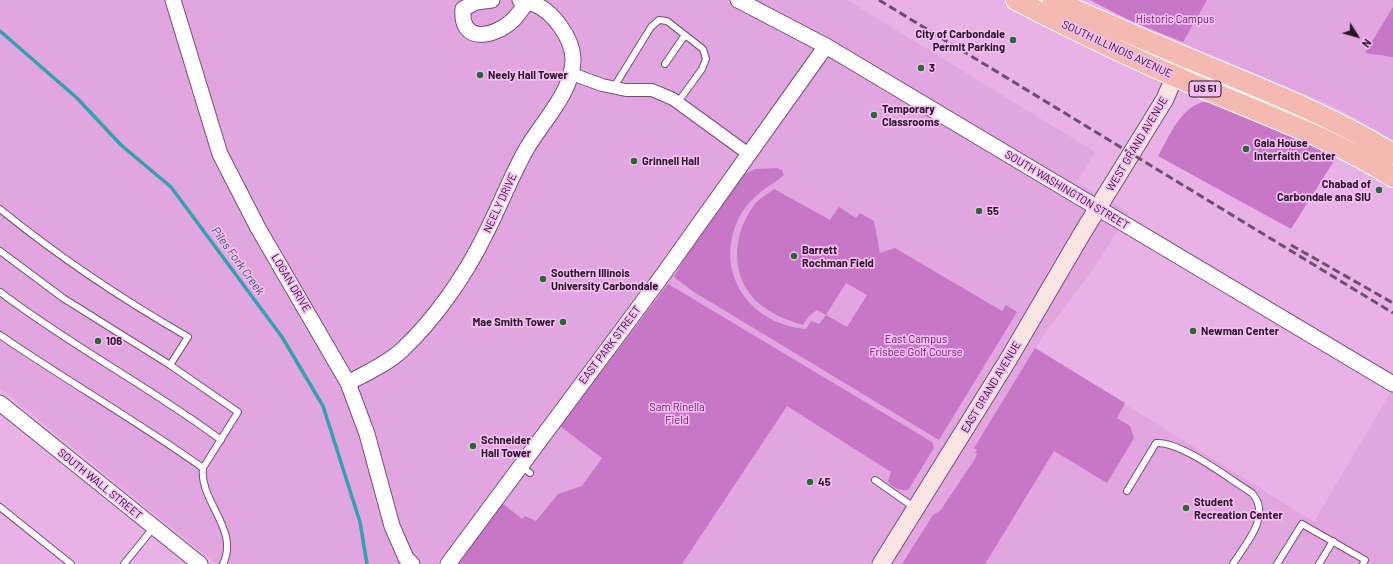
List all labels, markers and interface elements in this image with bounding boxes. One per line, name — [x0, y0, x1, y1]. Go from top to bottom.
park label: Historic Campus — [1136, 12, 1214, 26]
north arrow — [1337, 16, 1377, 56]
street label: SOUTH ILLINOIS AVENUE — [1060, 18, 1174, 80]
place label: City of Carbondale Permit Parking — [915, 27, 1005, 53]
marker: City of Carbondale Permit Parking — [1008, 35, 1018, 45]
text: N — [1360, 37, 1374, 50]
place label: 3 — [929, 61, 935, 75]
marker: 3 — [916, 63, 926, 73]
place label: Neely Hall Tower — [488, 68, 568, 82]
marker: Neely Hall Tower — [475, 70, 485, 80]
road number: US 51 — [1189, 81, 1221, 97]
street label: WEST GRAND AVENUE — [1104, 94, 1170, 194]
place label: Temporary Classrooms — [882, 102, 939, 128]
marker: Temporary Classrooms — [869, 110, 879, 120]
place label: Gaia House Interfaith Center — [1254, 136, 1336, 162]
marker: Gaia House Interfaith Center — [1241, 144, 1251, 154]
street label: SOUTH WASHINGTON STREET — [1003, 148, 1131, 232]
place label: Grinnell Hall — [642, 154, 699, 168]
marker: Grinnell Hall — [629, 156, 639, 166]
street label: NEELY DRIVE — [480, 171, 520, 235]
place label: Chabad of Carbondale ana SIU — [1277, 177, 1371, 203]
marker: Chabad of Carbondale ana SIU — [1374, 185, 1384, 195]
place label: 55 — [987, 204, 999, 218]
marker: 55 — [974, 206, 984, 216]
water label: Piles Fork Creek — [208, 224, 268, 298]
place label: Barrett Rochman Field — [802, 243, 874, 269]
marker: Barrett Rochman Field — [789, 251, 799, 261]
street label: LOGAN DRIVE — [268, 252, 314, 314]
place label: Southern Illinois University Carbondale — [551, 266, 658, 292]
marker: Southern Illinois University Carbondale — [538, 274, 548, 284]
street label: EAST PARK STREET — [576, 303, 644, 387]
place label: Mae Smith Tower — [472, 315, 555, 329]
marker: Mae Smith Tower — [558, 317, 568, 327]
place label: Newman Center — [1201, 324, 1279, 338]
marker: Newman Center — [1188, 326, 1198, 336]
park label: East Campus Frisbee Golf Course — [869, 332, 963, 358]
place label: 106 — [106, 334, 122, 348]
marker: 106 — [93, 336, 103, 346]
street label: EAST GRAND AVENUE — [958, 339, 1024, 435]
park label: Sam Rinella Field — [649, 400, 705, 426]
place label: Schneider Hall Tower — [481, 433, 531, 459]
marker: Schneider Hall Tower — [468, 441, 478, 451]
street label: SOUTH WALL STREET — [55, 446, 145, 522]
place label: 45 — [818, 475, 831, 489]
marker: 45 — [805, 477, 815, 487]
place label: Student Recreation Center — [1194, 495, 1283, 521]
marker: Student Recreation Center — [1181, 503, 1191, 513]

